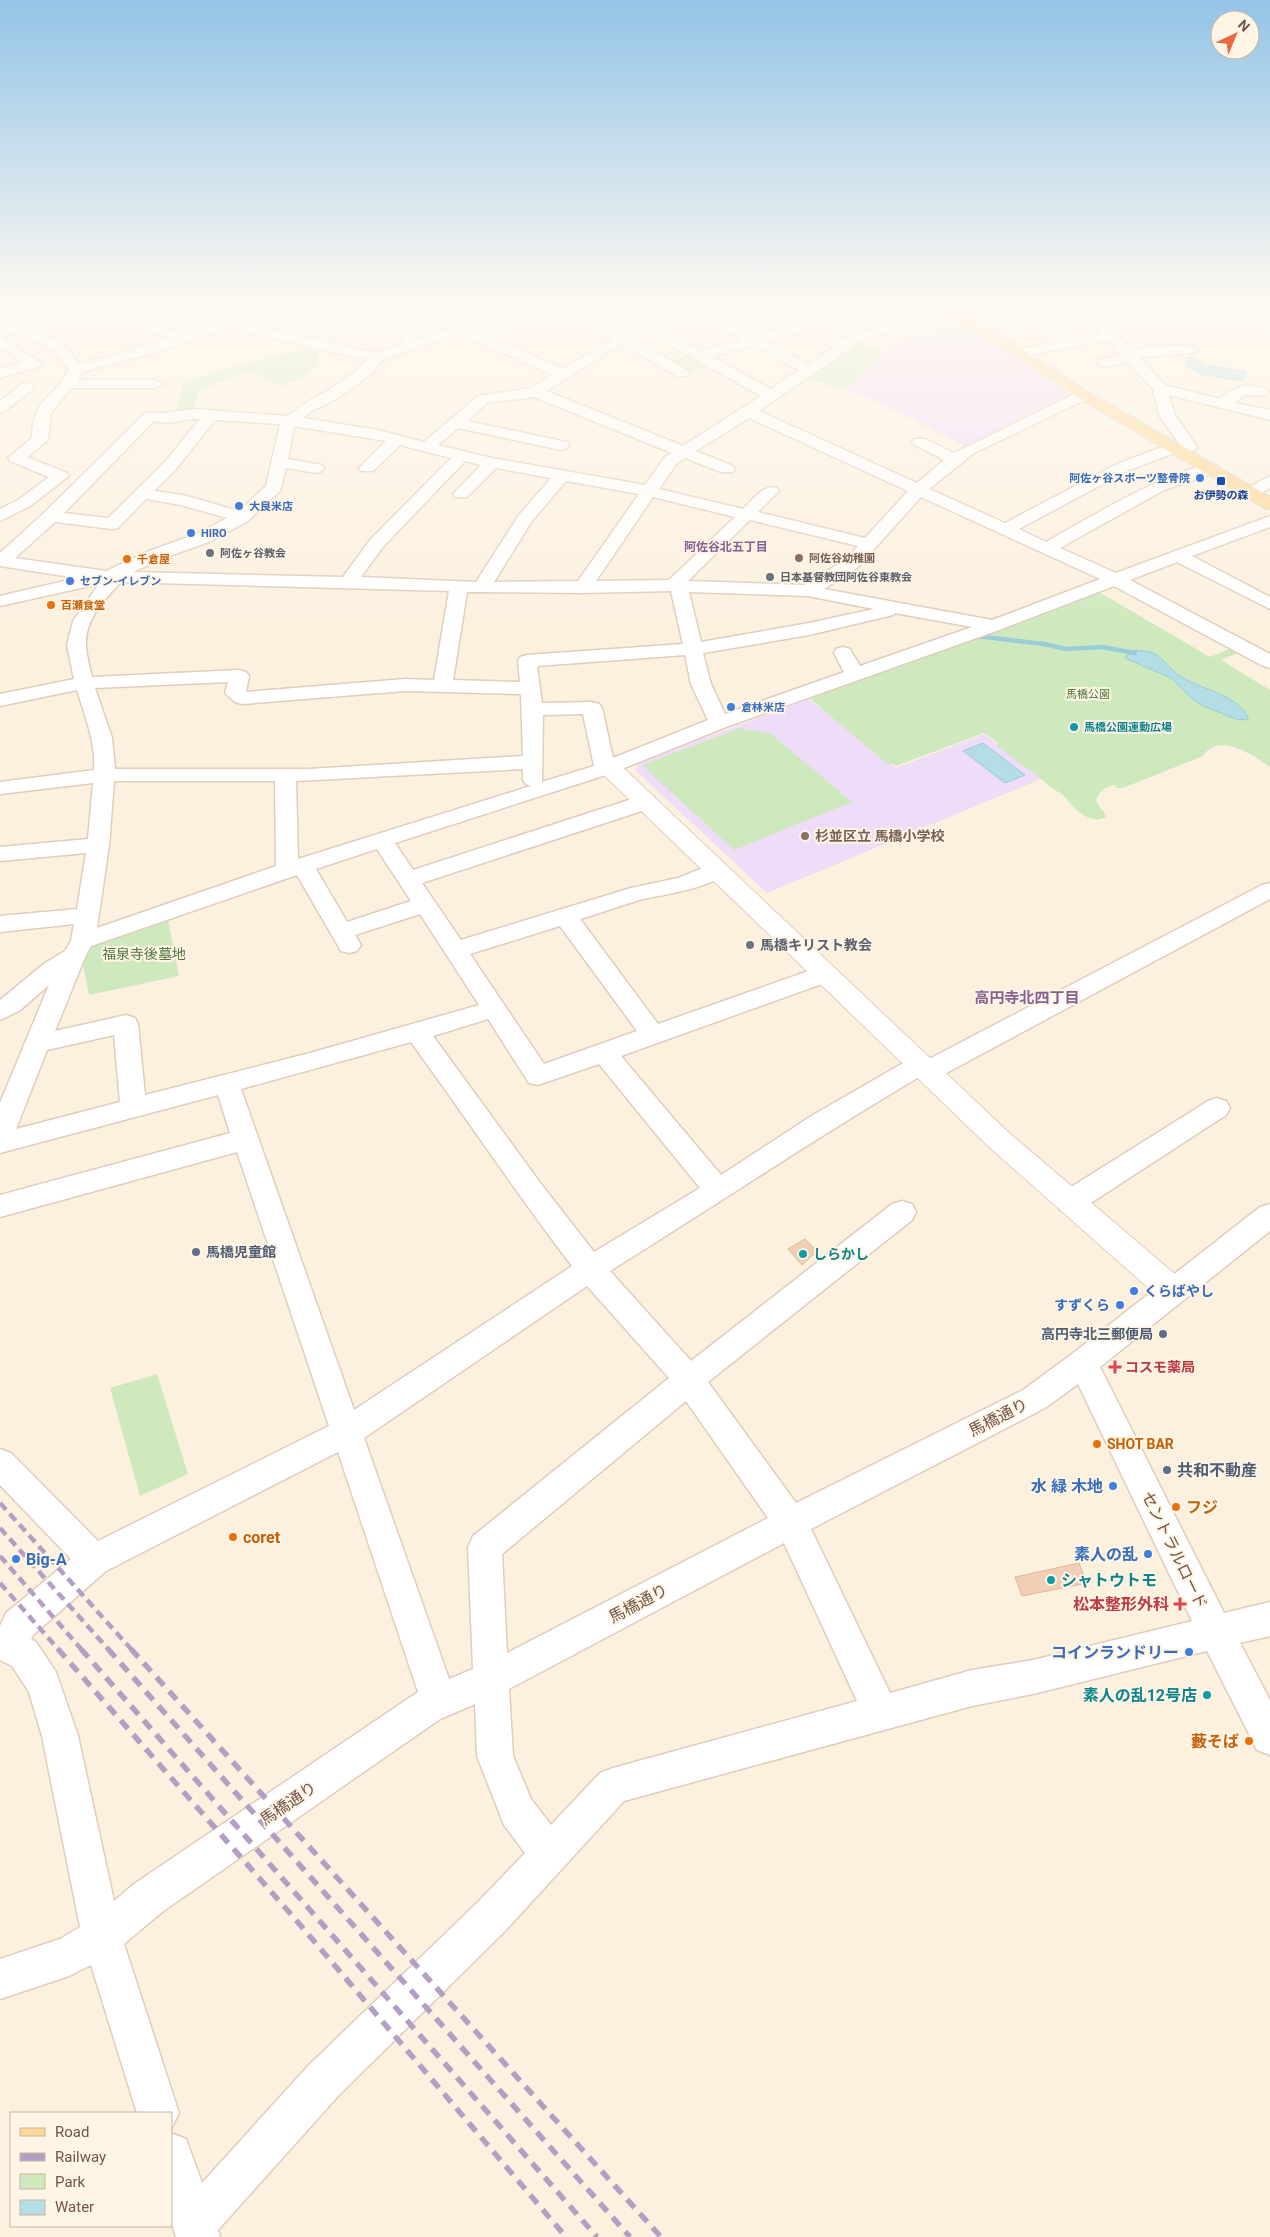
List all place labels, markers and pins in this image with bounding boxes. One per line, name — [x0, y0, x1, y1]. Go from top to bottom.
place label: 阿佐ヶ谷スポーツ整骨院 — [1069, 472, 1190, 485]
marker: 阿佐ヶ谷スポーツ整骨院 — [1194, 472, 1206, 484]
marker: お伊勢の森 — [1215, 475, 1227, 487]
place label: お伊勢の森 — [1194, 489, 1249, 502]
marker: 大良米店 — [233, 500, 245, 512]
place label: 大良米店 — [249, 500, 293, 513]
marker: HIRO — [185, 527, 197, 539]
place label: HIRO — [201, 527, 227, 540]
marker: 阿佐ヶ谷教会 — [204, 547, 216, 559]
place label: 阿佐ヶ谷教会 — [220, 547, 286, 560]
marker: 阿佐谷幼稚園 — [793, 552, 805, 564]
place label: 阿佐谷幼稚園 — [809, 552, 875, 565]
marker: 千倉屋 — [121, 553, 133, 565]
place label: 千倉屋 — [137, 553, 170, 566]
marker: 日本基督教団阿佐谷東教会 — [764, 571, 776, 583]
place label: 日本基督教団阿佐谷東教会 — [780, 571, 912, 584]
marker: セブン-イレブン — [64, 575, 76, 587]
place label: セブン-イレブン — [80, 575, 161, 588]
marker: 百瀬食堂 — [45, 599, 57, 611]
place label: 百瀬食堂 — [61, 599, 105, 612]
marker: 倉林米店 — [725, 701, 737, 713]
place label: 倉林米店 — [741, 701, 785, 714]
marker: 馬橋公園運動広場 — [1068, 721, 1080, 733]
place label: 馬橋公園運動広場 — [1084, 721, 1172, 734]
place label: 杉並区立 馬橋小学校 — [815, 828, 944, 844]
marker: 杉並区立 馬橋小学校 — [799, 830, 811, 842]
place label: 馬橋キリスト教会 — [760, 937, 872, 953]
marker: 馬橋キリスト教会 — [744, 939, 756, 951]
place label: 馬橋児童館 — [206, 1244, 276, 1260]
marker: 馬橋児童館 — [190, 1246, 202, 1258]
place label: しらかし — [813, 1246, 869, 1262]
marker: しらかし — [797, 1248, 809, 1260]
place label: くらばやし — [1144, 1283, 1214, 1299]
marker: くらばやし — [1128, 1285, 1140, 1297]
place label: すずくら — [1054, 1297, 1110, 1313]
marker: すずくら — [1114, 1299, 1126, 1311]
place label: 高円寺北三郵便局 — [1041, 1326, 1153, 1342]
marker: 高円寺北三郵便局 — [1157, 1328, 1169, 1340]
place label: コスモ薬局 — [1125, 1359, 1195, 1375]
marker: コスモ薬局 — [1109, 1361, 1121, 1373]
place label: SHOT BAR — [1107, 1436, 1174, 1452]
marker: SHOT BAR — [1091, 1438, 1103, 1450]
place label: 共和不動産 — [1177, 1461, 1257, 1480]
marker: 共和不動産 — [1161, 1464, 1173, 1476]
place label: 水 緑 木地 — [1031, 1477, 1103, 1496]
marker: 水 緑 木地 — [1107, 1480, 1119, 1492]
place label: フジ — [1186, 1498, 1218, 1517]
marker: フジ — [1170, 1501, 1182, 1513]
place label: coret — [243, 1528, 281, 1547]
marker: coret — [227, 1531, 239, 1543]
place label: 素人の乱 — [1074, 1545, 1138, 1564]
marker: 素人の乱 — [1142, 1548, 1154, 1560]
place label: Big-A — [26, 1550, 67, 1569]
marker: Big-A — [10, 1553, 22, 1565]
place label: シャトウトモ — [1061, 1571, 1157, 1590]
marker: シャトウトモ — [1045, 1574, 1057, 1586]
place label: 松本整形外科 — [1073, 1595, 1169, 1614]
marker: 松本整形外科 — [1173, 1597, 1187, 1611]
place label: コインランドリー — [1051, 1643, 1179, 1662]
marker: コインランドリー — [1183, 1646, 1195, 1658]
place label: 素人の乱12号店 — [1083, 1686, 1197, 1705]
marker: 素人の乱12号店 — [1201, 1689, 1213, 1701]
place label: 藪そば — [1191, 1732, 1239, 1751]
marker: 藪そば — [1243, 1735, 1255, 1747]

